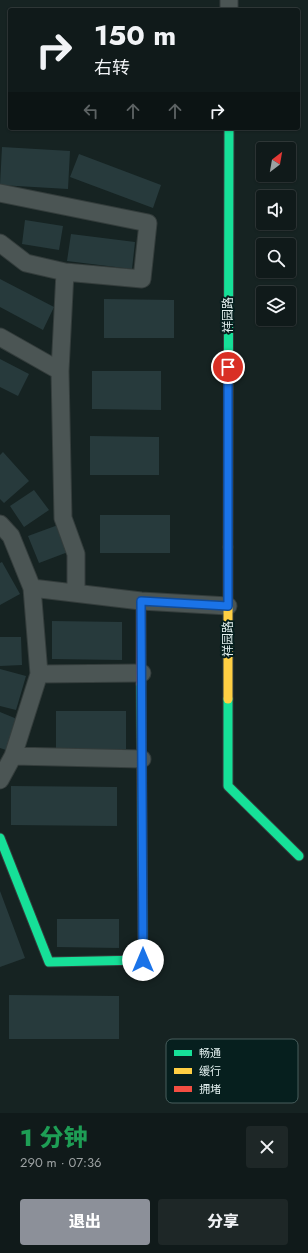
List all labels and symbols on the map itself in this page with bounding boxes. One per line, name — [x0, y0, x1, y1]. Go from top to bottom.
north arrow — [256, 142, 296, 182]
street label: 祥园路 — [219, 297, 237, 333]
pin — [211, 350, 245, 384]
street label: 祥园路 — [219, 621, 237, 657]
position arrow — [122, 939, 164, 981]
legend — [166, 1039, 298, 1103]
text: 畅通 — [199, 1045, 221, 1061]
text: 缓行 — [199, 1063, 221, 1079]
text: 拥堵 — [199, 1081, 221, 1097]

